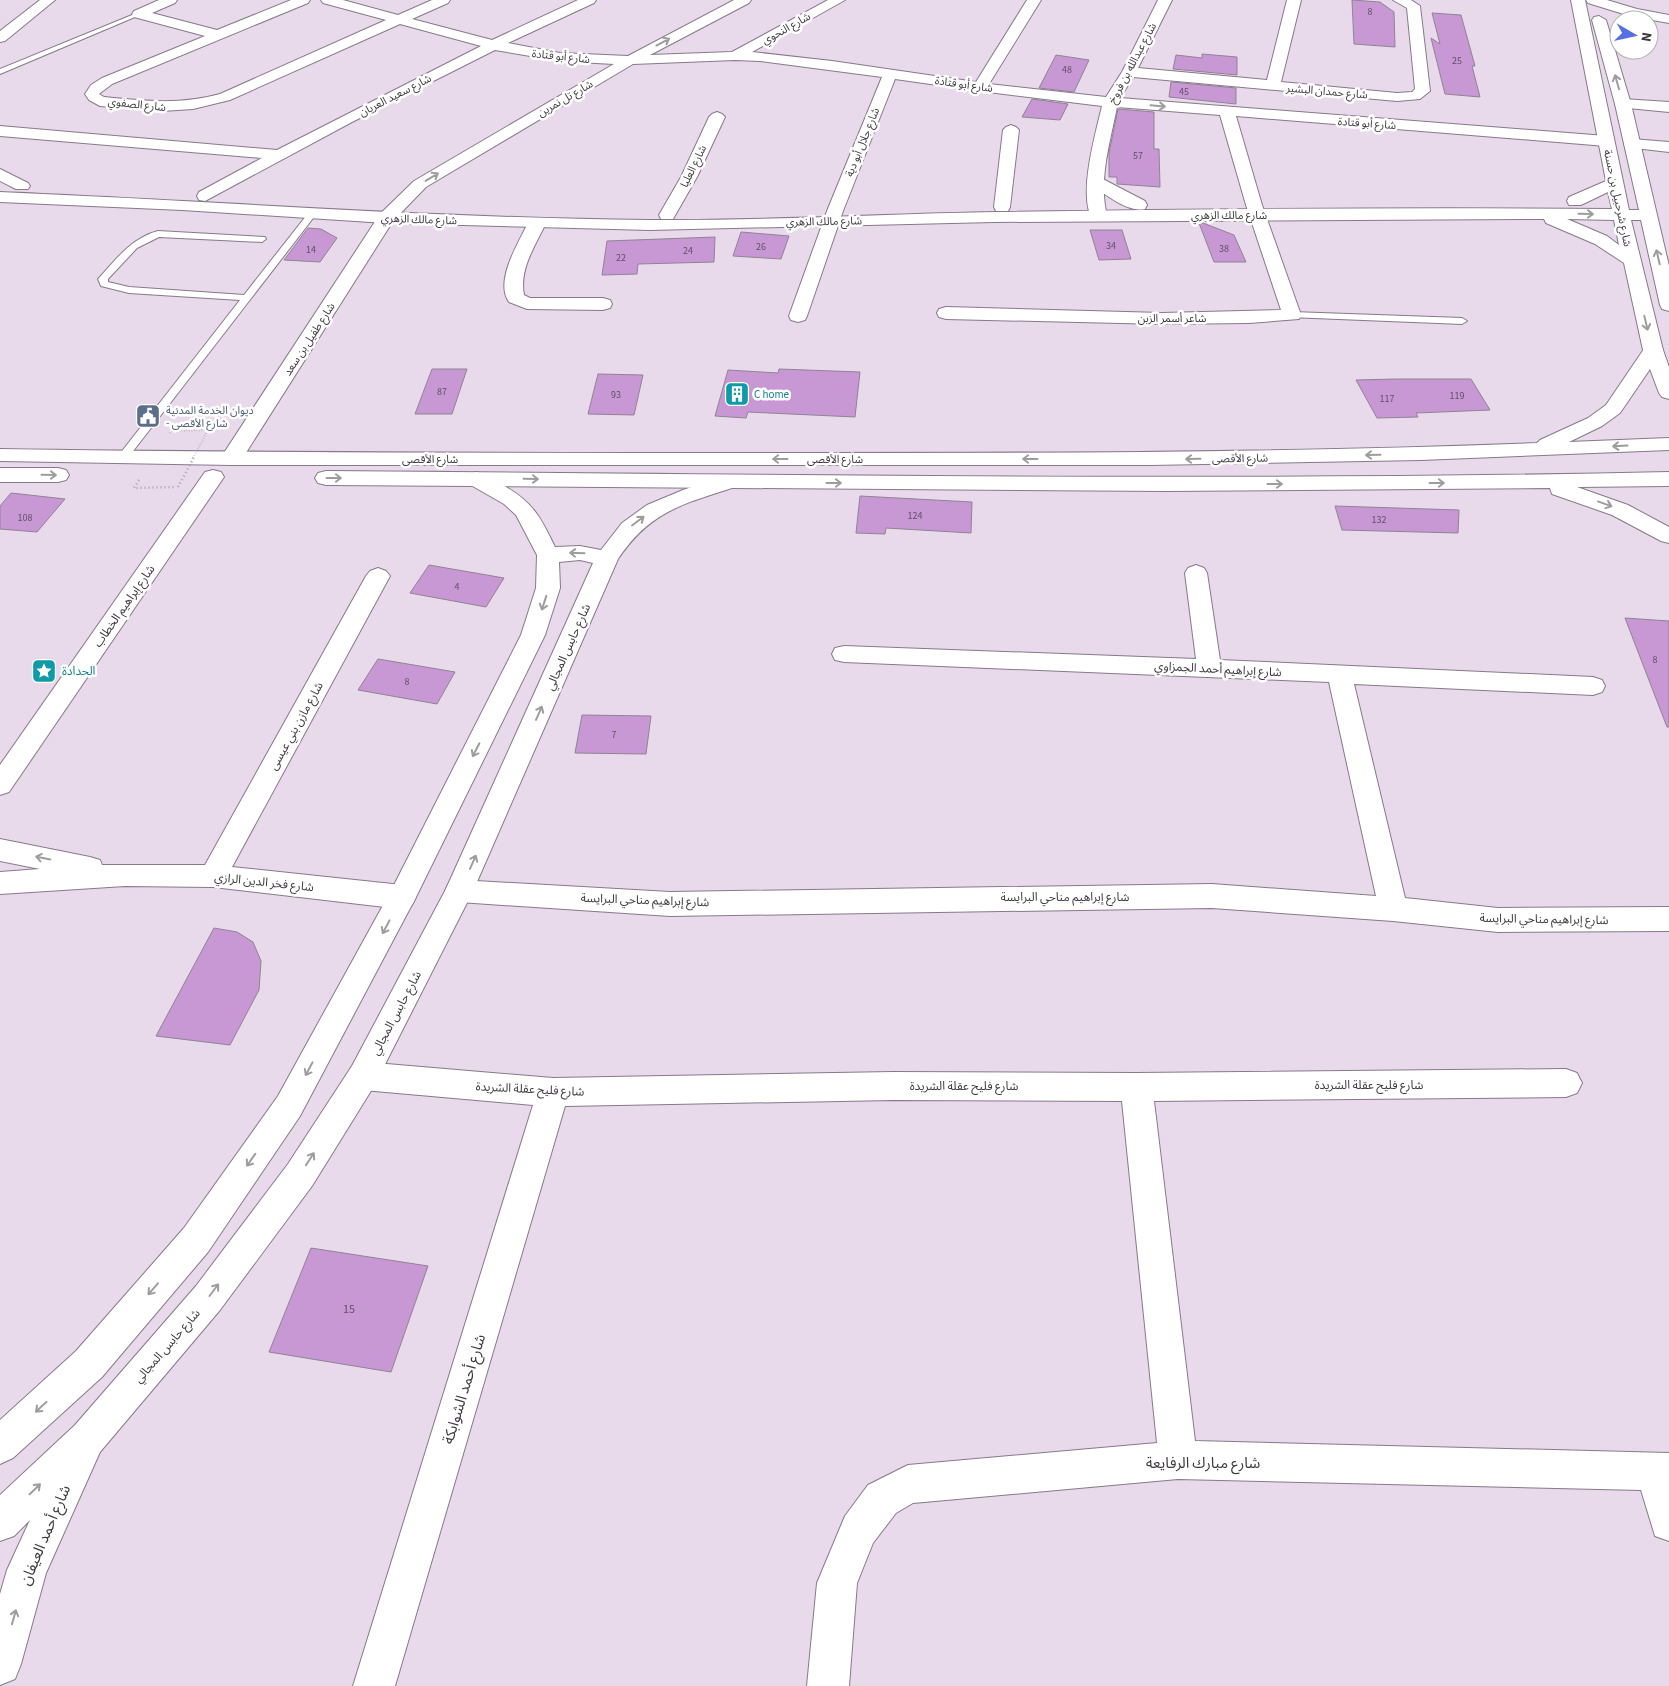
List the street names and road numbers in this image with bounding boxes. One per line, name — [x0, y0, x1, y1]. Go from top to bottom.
street label: شارع النحوي — [759, 9, 814, 49]
street label: شارع عبدالله بن فروخ — [1105, 20, 1160, 106]
street label: شارع أبو قتادة — [531, 46, 591, 67]
street label: شارع سعيد العريان — [356, 71, 434, 120]
street label: شارع أبو قتادة — [934, 73, 994, 96]
street label: شارع تل نمرين — [535, 76, 596, 120]
street label: شارع حمدان البشير — [1285, 80, 1369, 103]
street label: شارع الصفوي — [107, 94, 167, 117]
street label: شارع جلال أبو دية — [842, 105, 883, 179]
street label: شارع أبو قتادة — [1337, 114, 1397, 133]
street label: شارع العليا — [677, 142, 710, 190]
street label: شارع شرحبيل بن حسنة — [1600, 148, 1635, 248]
street label: شارع مالك الزهري — [1191, 208, 1267, 225]
street label: شارع مالك الزهري — [381, 211, 458, 230]
street label: شارع مالك الزهري — [786, 213, 863, 231]
street label: شارع طفيل بن سعد — [280, 300, 339, 379]
street label: شاعر أسمر الزبن — [1138, 311, 1207, 326]
street label: شارع الأقصى — [1212, 451, 1269, 466]
street label: شارع الأقصى — [402, 452, 458, 467]
street label: شارع الأقصى — [807, 452, 863, 467]
street label: شارع إبراهيم الخطاب — [90, 562, 159, 651]
street label: شارع حابس المجالي — [542, 601, 596, 694]
street label: شارع إبراهيم أحمد الجمزاوي — [1154, 658, 1282, 682]
street label: شارع مازن بني عيسى — [265, 679, 328, 774]
street label: شارع فخر الدين الرازي — [213, 869, 315, 897]
street label: شارع إبراهيم مناحي البرايسة — [1001, 889, 1129, 907]
street label: شارع إبراهيم مناحي البرايسة — [580, 890, 710, 912]
street label: شارع إبراهيم مناحي البرايسة — [1479, 910, 1609, 930]
street label: شارع حابس المجالي — [367, 968, 427, 1059]
street label: شارع فليح عقلة الشريدة — [1315, 1077, 1423, 1094]
street label: شارع فليح عقلة الشريدة — [475, 1078, 585, 1101]
street label: شارع فليح عقلة الشريدة — [910, 1078, 1018, 1095]
street label: شارع حابس المجالي — [130, 1306, 205, 1388]
street label: شارع أحمد الشوابكة — [438, 1331, 492, 1447]
street label: شارع مبارك الرفايعة — [1146, 1453, 1261, 1475]
street label: شارع أحمد العيفان — [15, 1482, 77, 1589]

